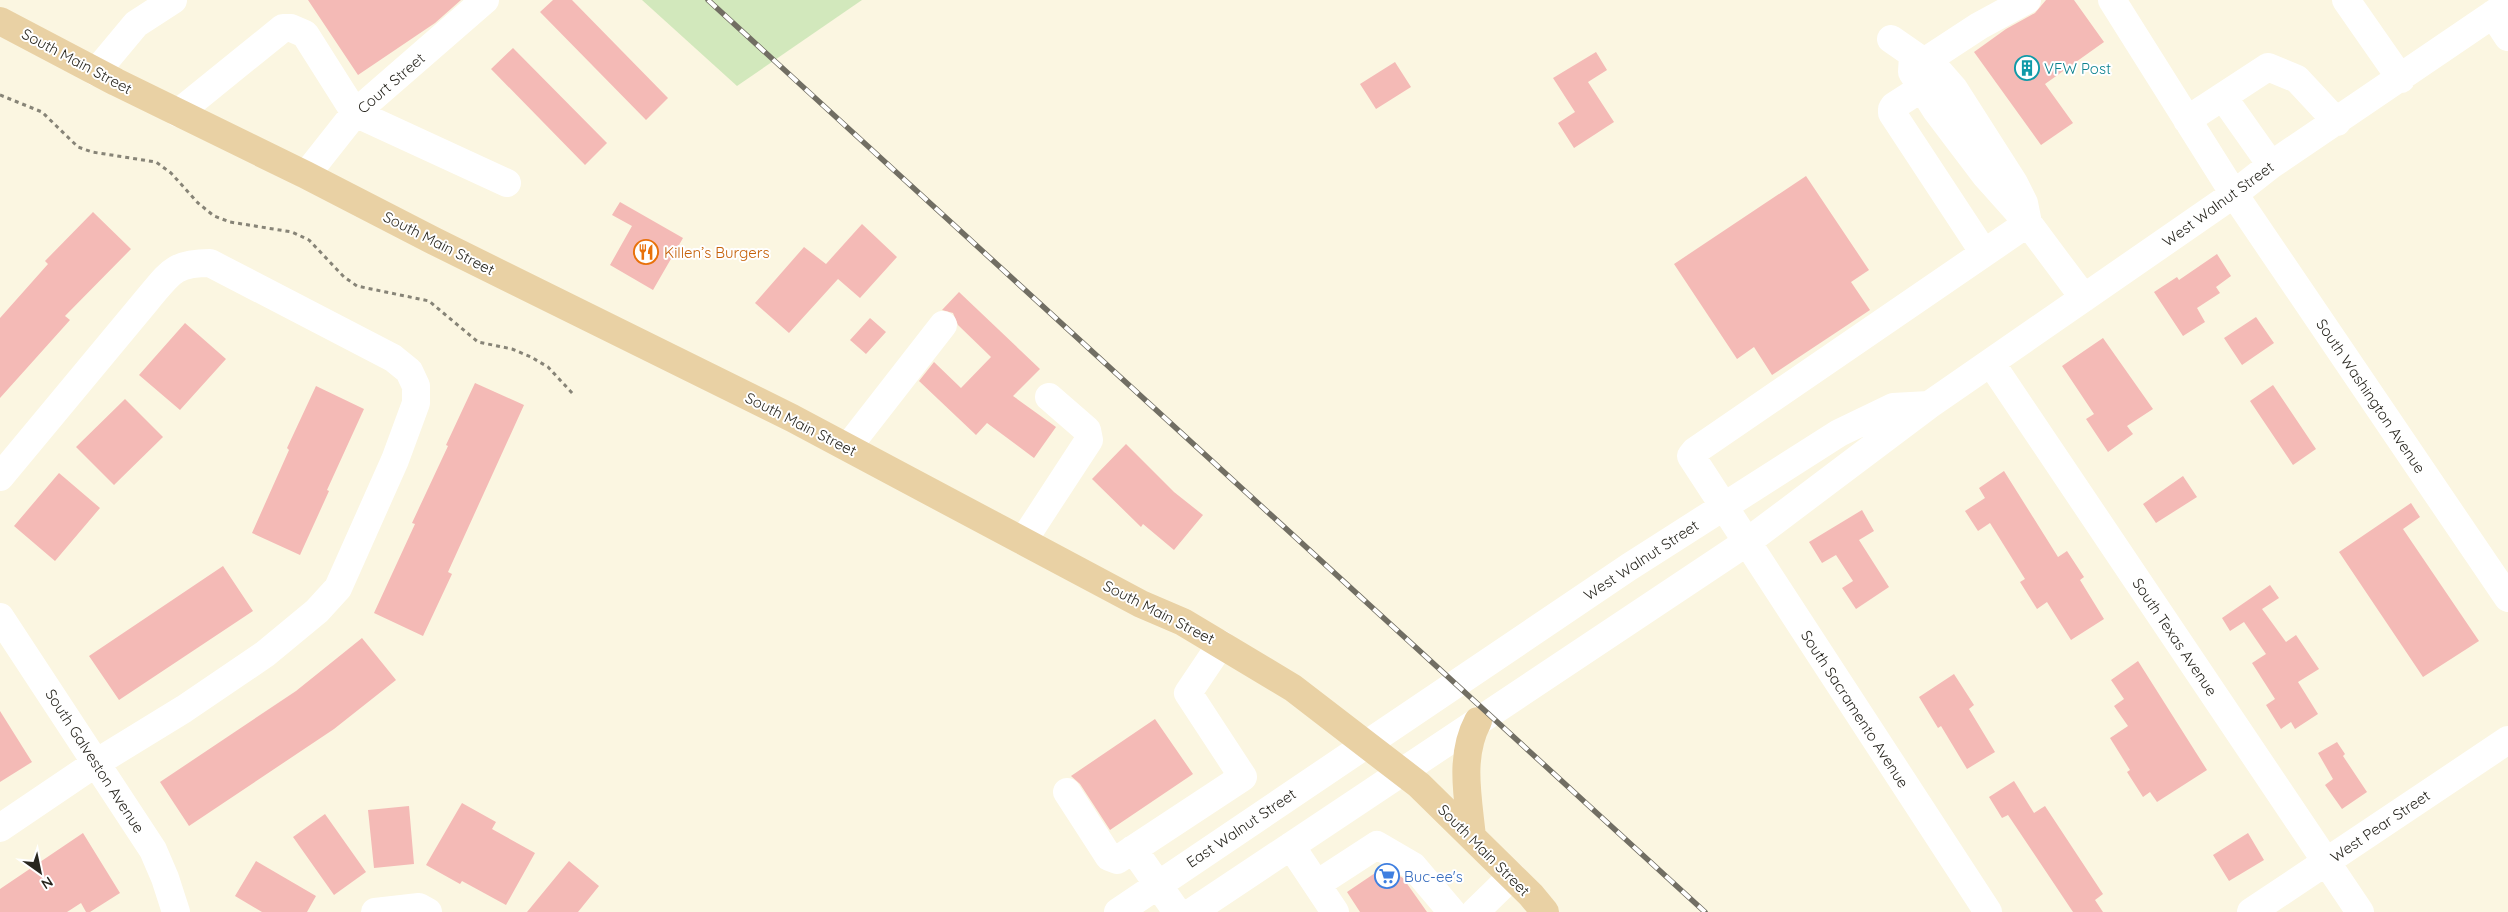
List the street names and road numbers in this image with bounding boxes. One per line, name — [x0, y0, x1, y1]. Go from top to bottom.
street label: South Main Street — [19, 24, 135, 98]
street label: Court Street — [353, 48, 429, 118]
street label: West Walnut Street — [2159, 157, 2277, 251]
street label: South Main Street — [380, 207, 498, 279]
street label: South Washington Avenue — [2312, 315, 2430, 477]
street label: South Main Street — [742, 388, 860, 460]
street label: West Walnut Street — [1580, 516, 1702, 604]
street label: South Texas Avenue — [2129, 574, 2221, 700]
street label: South Main Street — [1100, 576, 1218, 648]
street label: South Sacramento Avenue — [1797, 627, 1913, 791]
street label: South Galveston Avenue — [41, 685, 149, 837]
street label: East Walnut Street — [1183, 784, 1299, 872]
street label: West Pear Street — [2326, 786, 2434, 866]
street label: South Main Street — [1434, 800, 1534, 900]

